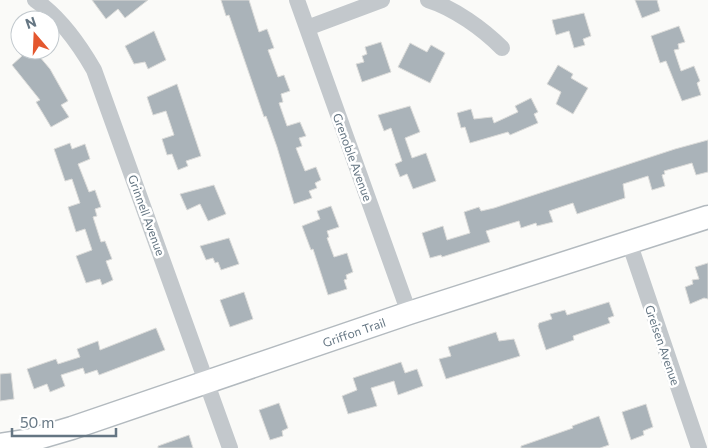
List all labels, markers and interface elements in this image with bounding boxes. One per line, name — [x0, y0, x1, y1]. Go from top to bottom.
north arrow — [10, 10, 60, 60]
text: N — [23, 12, 38, 32]
street label: Grenoble Avenue — [331, 111, 375, 203]
street label: Grinnell Avenue — [126, 173, 168, 257]
street label: Greisen Avenue — [643, 303, 683, 387]
street label: Griffon Trail — [321, 315, 387, 349]
scale bar — [12, 406, 116, 438]
text: 50 m — [20, 413, 54, 431]

